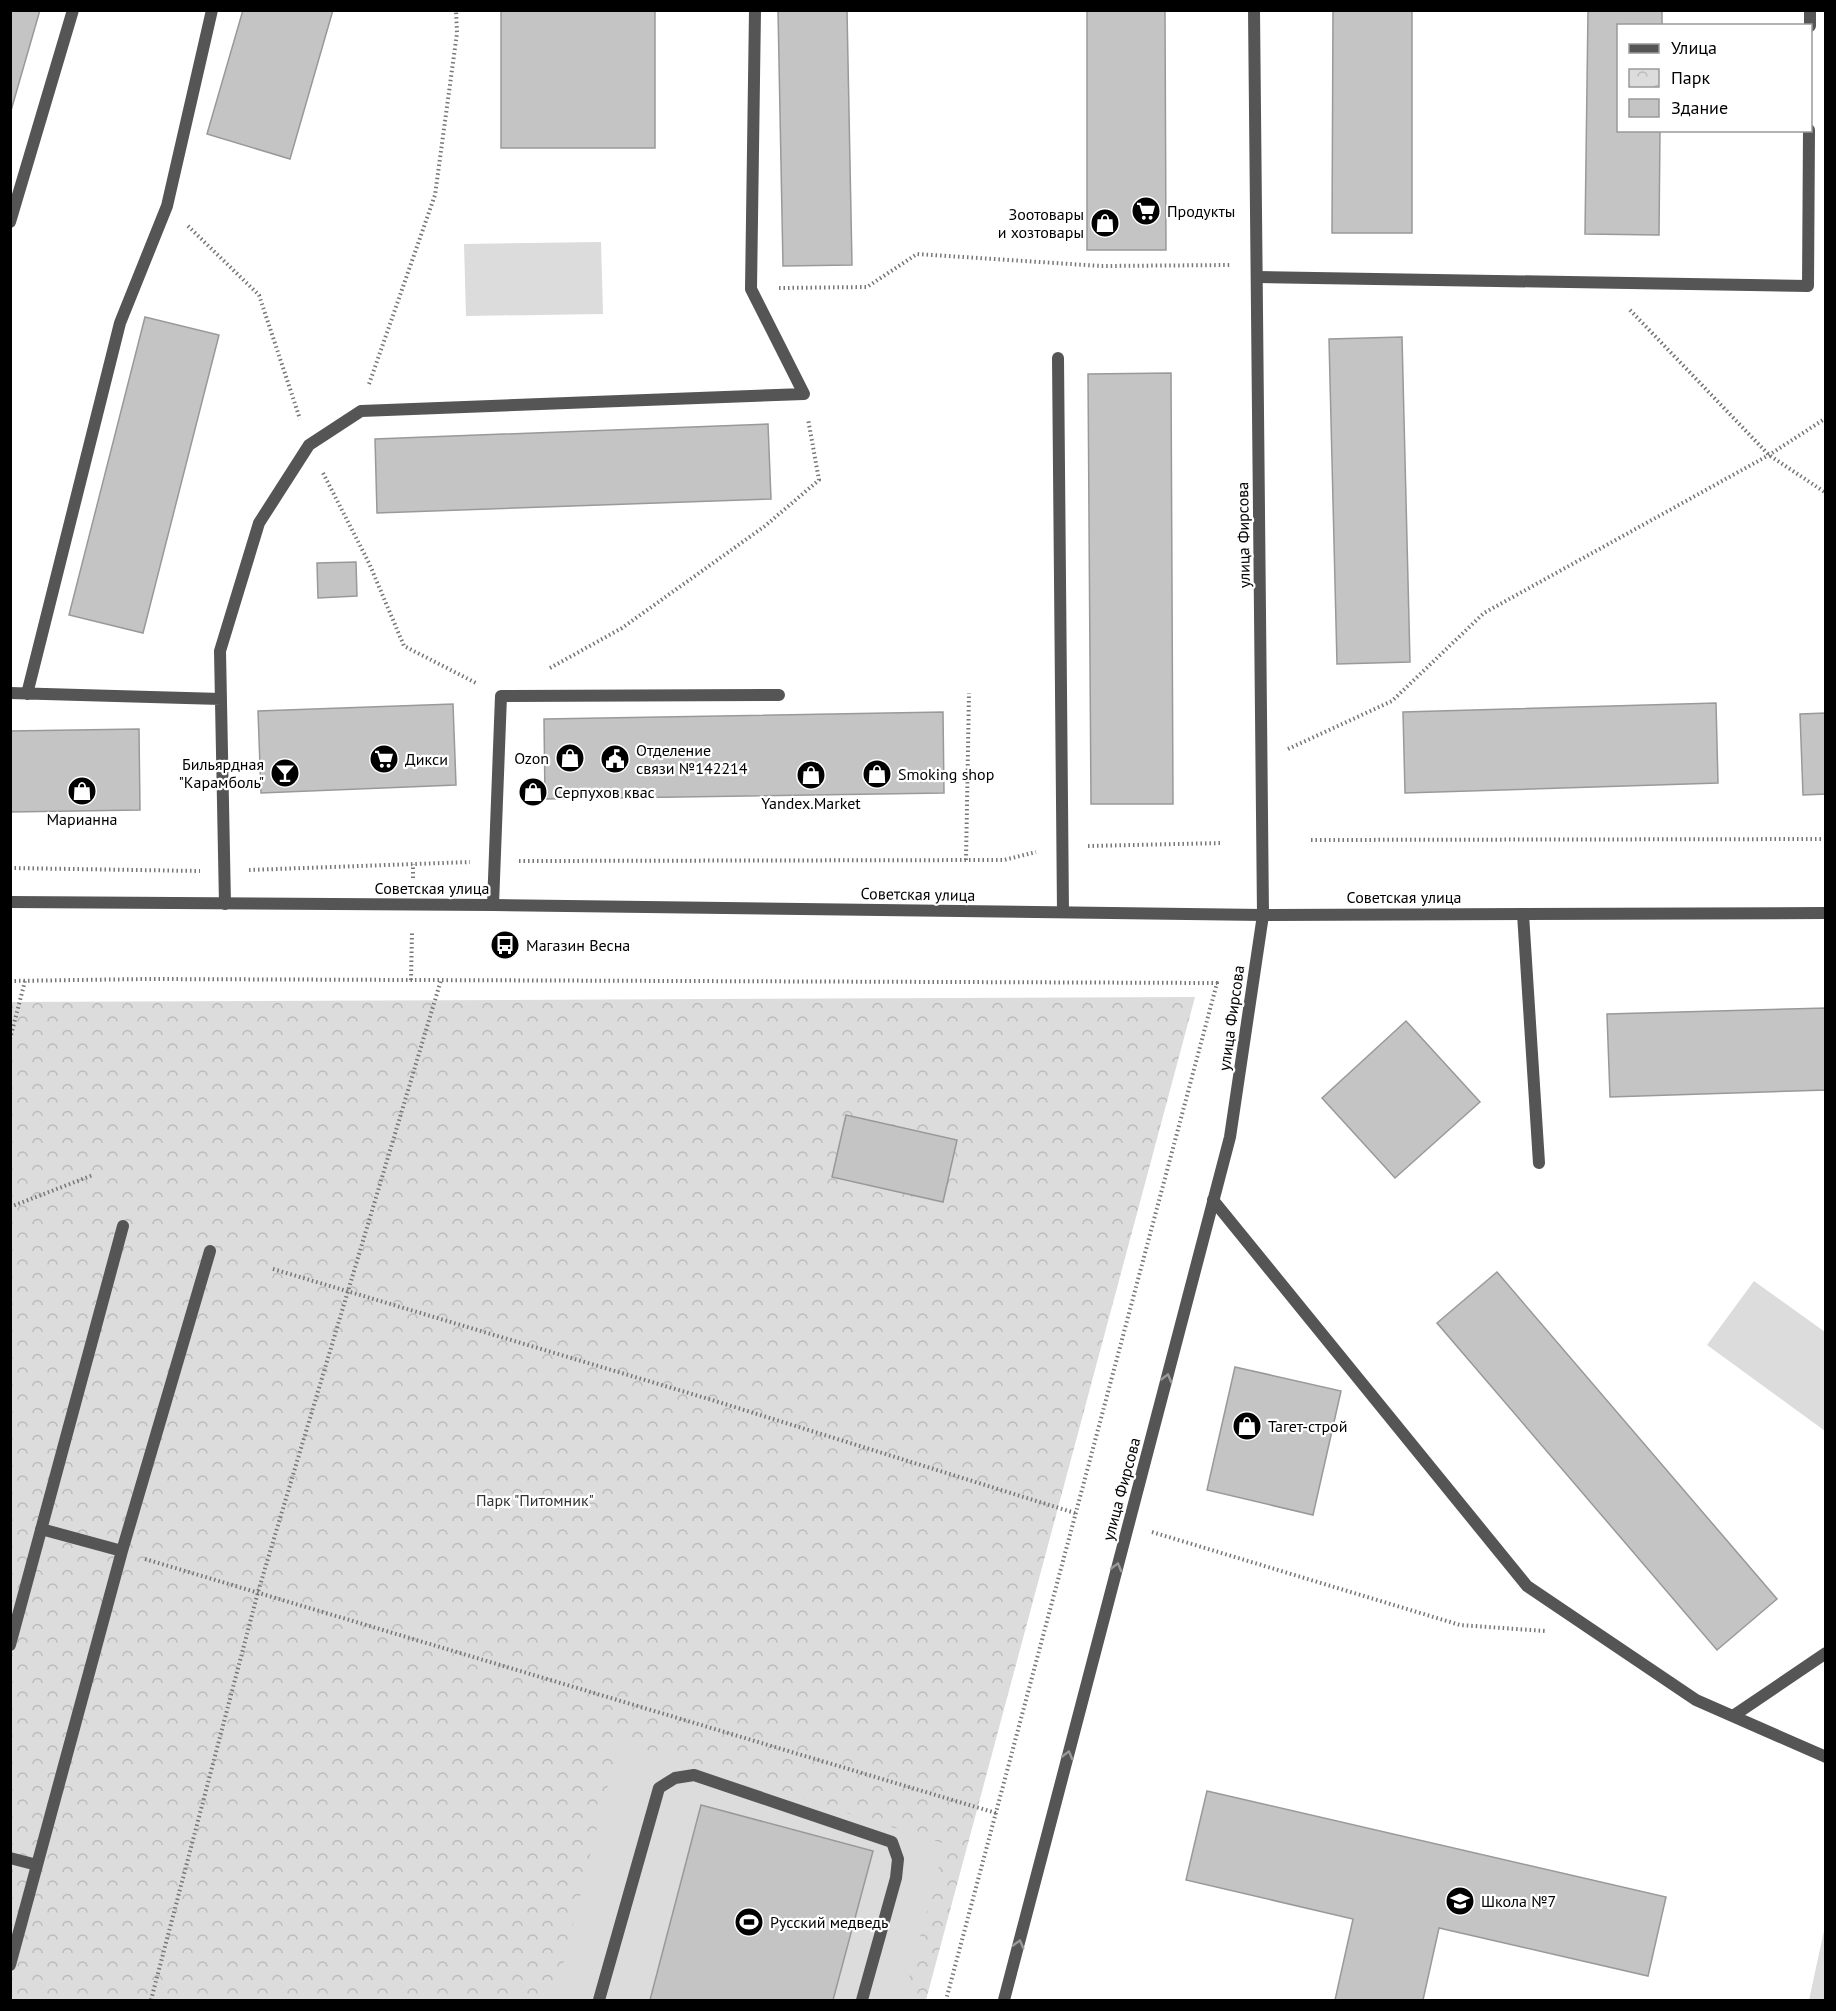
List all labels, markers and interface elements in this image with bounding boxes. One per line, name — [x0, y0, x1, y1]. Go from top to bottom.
legend — [1617, 24, 1812, 132]
text: Улица — [1671, 36, 1717, 59]
text: Парк — [1671, 66, 1711, 89]
text: Здание — [1671, 96, 1728, 119]
supermarket icon: Продукты — [1130, 195, 1162, 227]
place label: Продукты — [1167, 201, 1235, 221]
place label: Зоотовары и хозтовары — [998, 204, 1084, 242]
shop icon: Зоотовары и хозтовары — [1089, 207, 1121, 239]
street label: улица Фирсова — [1232, 482, 1254, 588]
place label: Отделение связи №142214 — [636, 740, 748, 778]
shop icon: Ozon — [554, 742, 586, 774]
supermarket icon: Дикси — [368, 743, 400, 775]
public building icon: Отделение связи №142214 — [599, 743, 631, 775]
place label: Ozon — [514, 748, 549, 768]
place label: Дикси — [405, 749, 448, 769]
place label: Бильярдная "Карамболь" — [178, 754, 264, 792]
bar icon: Бильярдная "Карамболь" — [269, 757, 301, 789]
shop icon: Smoking shop — [861, 758, 893, 790]
shop icon: Yandex.Market — [795, 759, 827, 791]
place label: Smoking shop — [898, 764, 994, 784]
shop icon: Марианна — [66, 775, 98, 807]
shop icon: Серпухов квас — [517, 776, 549, 808]
place label: Серпухов квас — [554, 782, 655, 802]
place label: Yandex.Market — [761, 793, 861, 813]
place label: Марианна — [46, 809, 118, 829]
street label: Советская улица — [375, 878, 489, 898]
street label: Советская улица — [860, 883, 976, 905]
street label: Советская улица — [1347, 887, 1461, 907]
bus stop icon: Магазин Весна — [489, 929, 521, 961]
place label: Магазин Весна — [526, 935, 630, 955]
street label: улица Фирсова — [1214, 964, 1248, 1072]
one-way arrow — [1159, 1373, 1172, 1383]
shop icon: Тагет-строй — [1231, 1410, 1263, 1442]
place label: Тагет-строй — [1268, 1416, 1347, 1436]
street label: улица Фирсова — [1098, 1435, 1144, 1543]
park label: Парк "Питомник" — [476, 1490, 594, 1510]
one-way arrow — [1110, 1562, 1123, 1572]
one-way arrow — [1061, 1750, 1073, 1761]
school or university icon: Школа №7 — [1444, 1885, 1476, 1917]
place label: Школа №7 — [1481, 1891, 1556, 1911]
sports icon: Русский медведь — [733, 1906, 765, 1938]
place label: Русский медведь — [770, 1912, 888, 1932]
one-way arrow — [1011, 1939, 1024, 1949]

